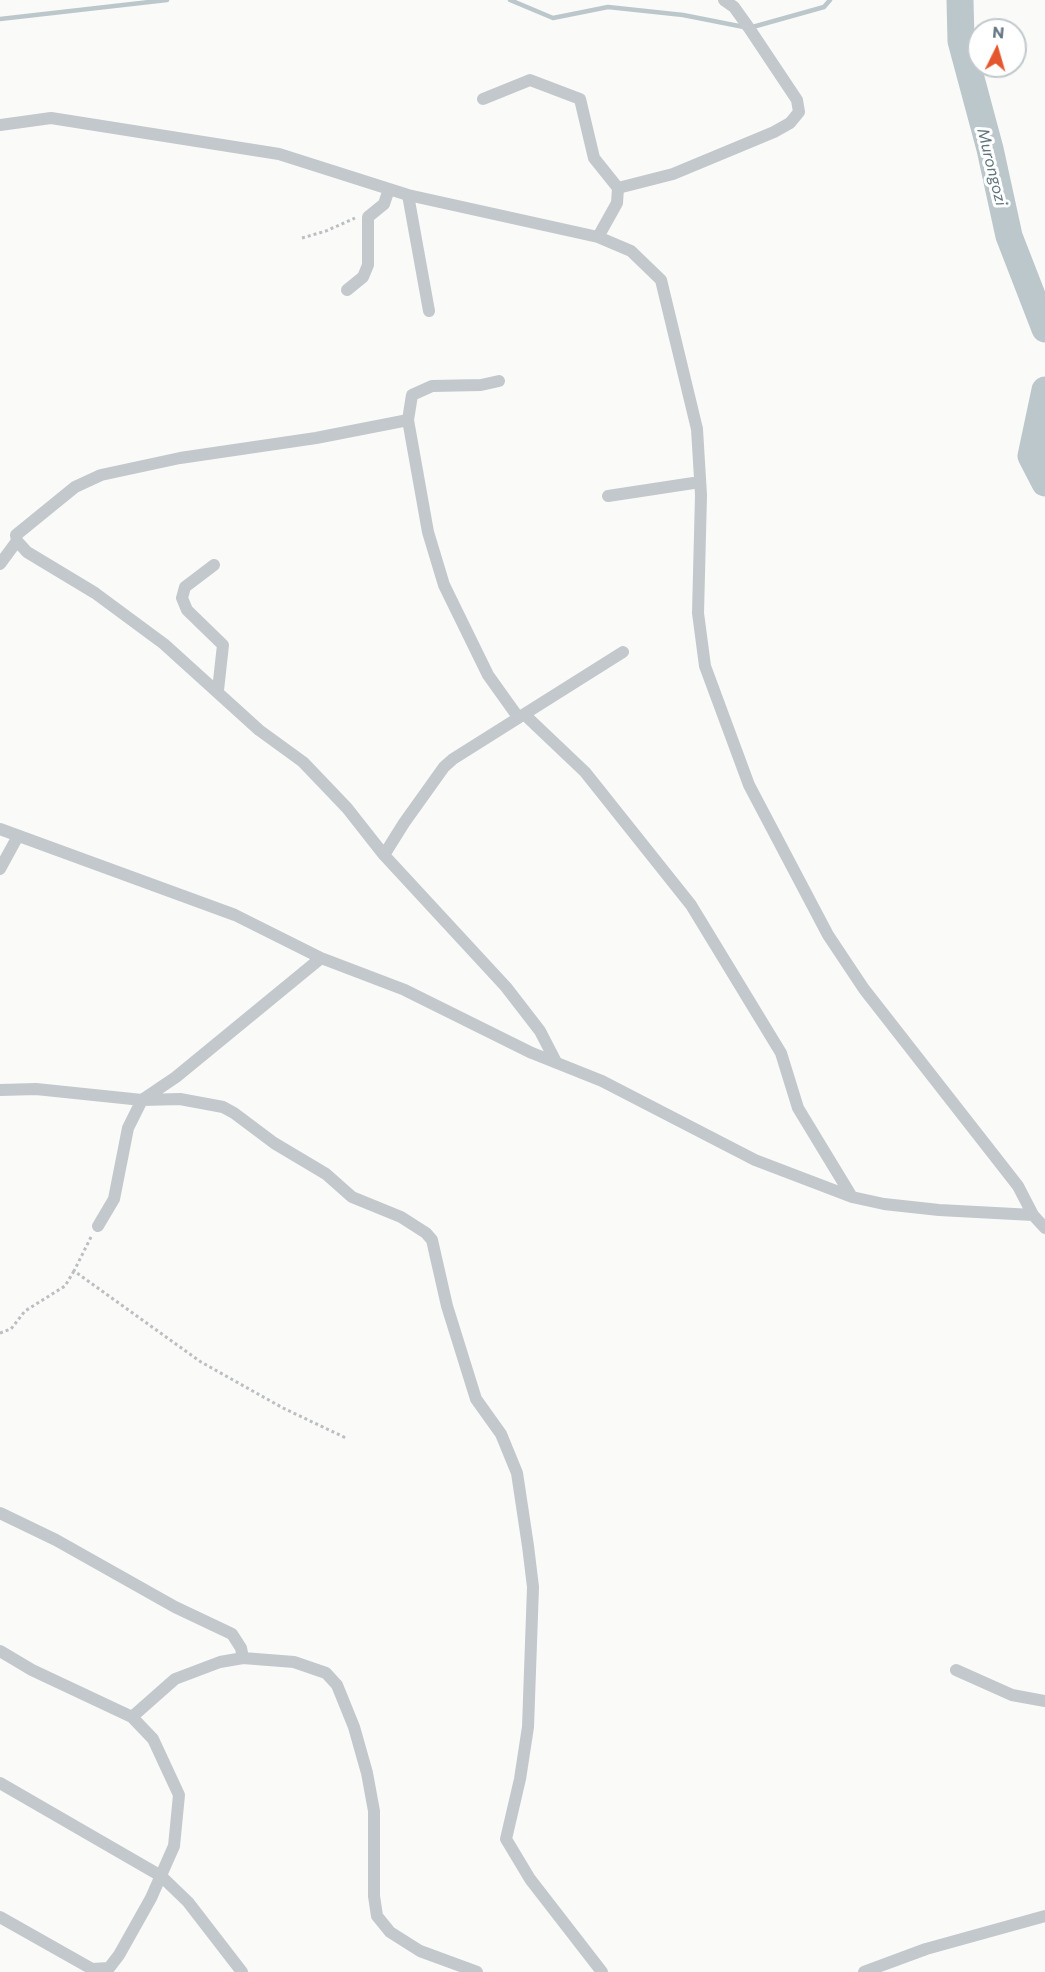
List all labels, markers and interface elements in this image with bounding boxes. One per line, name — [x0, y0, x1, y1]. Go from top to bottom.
north arrow — [967, 18, 1027, 78]
text: N — [992, 22, 1005, 42]
water label: Murongozi — [973, 126, 1011, 208]

